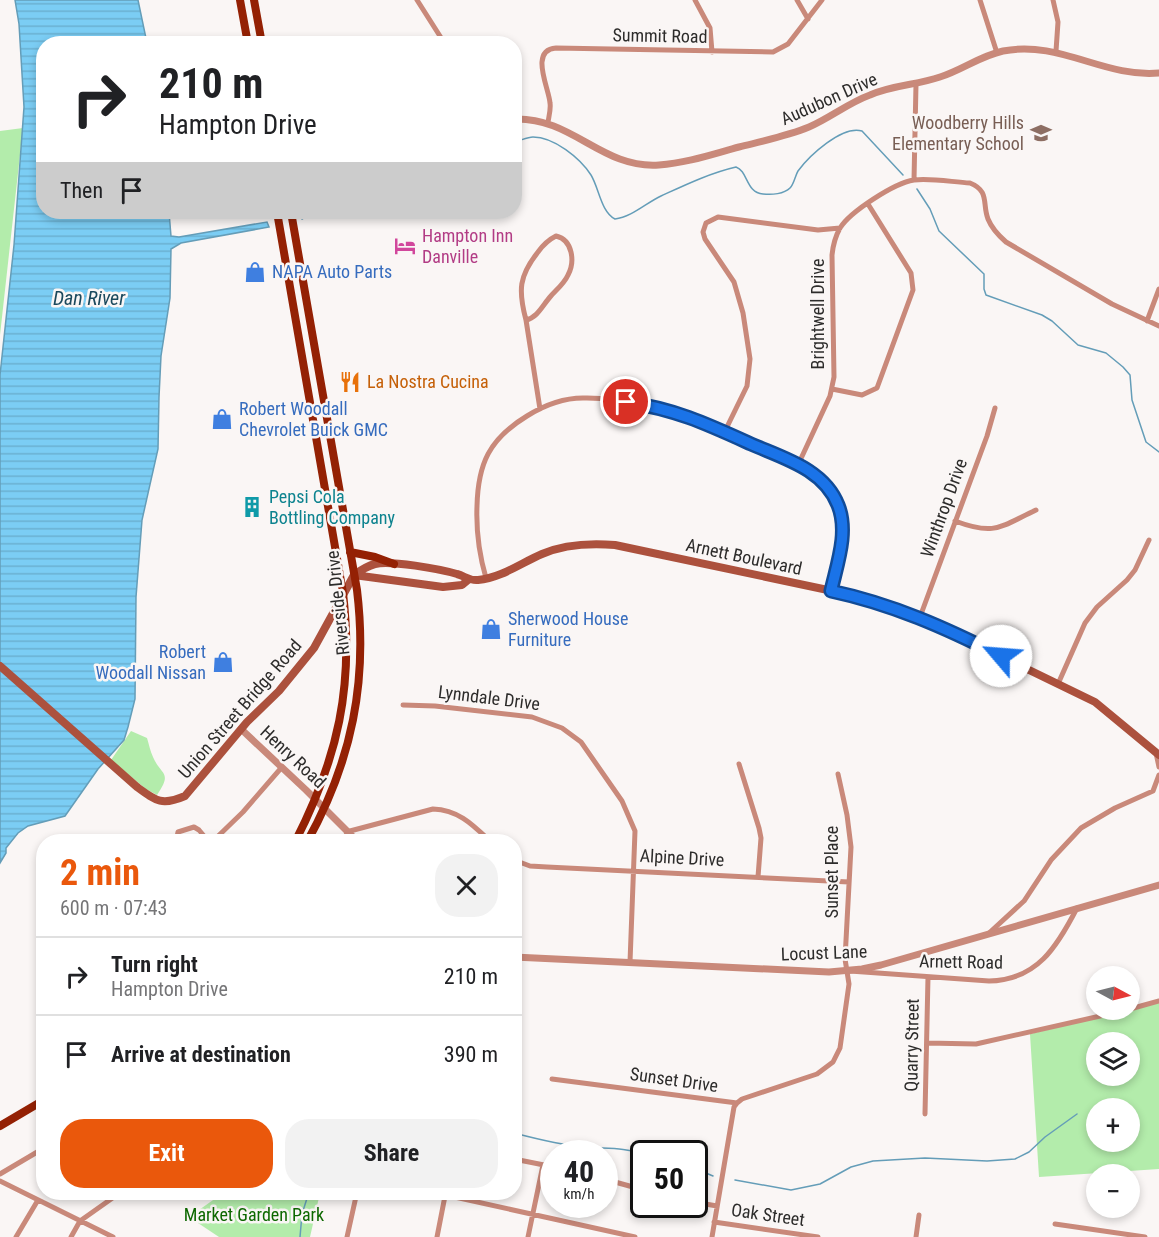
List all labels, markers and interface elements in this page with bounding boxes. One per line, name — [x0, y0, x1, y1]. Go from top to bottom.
street label: Summit Road — [612, 24, 708, 47]
text: 210 m — [159, 59, 264, 108]
icon: right — [60, 60, 138, 138]
street label: Audubon Drive — [777, 68, 880, 129]
text: Hampton Drive — [159, 109, 317, 141]
place label: Woodberry Hills Elementary School — [892, 112, 1024, 154]
school or university icon: Woodberry Hills Elementary School — [1029, 121, 1053, 145]
icon: arrive — [115, 174, 148, 207]
text: Then — [60, 178, 103, 203]
place label: Hampton Inn Danville — [422, 225, 513, 267]
hotel icon: Hampton Inn Danville — [393, 234, 417, 258]
street label: Brightwell Drive — [807, 259, 828, 369]
shop icon: NAPA Auto Parts — [243, 260, 267, 284]
place label: NAPA Auto Parts — [272, 261, 392, 282]
water label: Dan River — [53, 286, 126, 310]
restaurant icon: La Nostra Cucina — [338, 370, 362, 394]
place label: La Nostra Cucina — [367, 371, 489, 392]
pin — [600, 376, 651, 427]
icon: arrive — [609, 385, 642, 418]
place label: Robert Woodall Chevrolet Buick GMC — [239, 398, 388, 440]
shop icon: Robert Woodall Chevrolet Buick GMC — [210, 407, 234, 431]
street label: Winthrop Drive — [916, 455, 971, 560]
place label: Pepsi Cola Bottling Company — [269, 486, 396, 528]
building icon: Pepsi Cola Bottling Company — [240, 495, 264, 519]
street label: Arnett Boulevard — [684, 534, 804, 579]
street label: Riverside Drive — [322, 550, 353, 656]
place label: Sherwood House Furniture — [508, 608, 628, 650]
shop icon: Sherwood House Furniture — [479, 617, 503, 641]
position arrow — [969, 624, 1033, 688]
street label: Union Street Bridge Road — [174, 635, 306, 782]
place label: Robert Woodall Nissan — [96, 641, 206, 683]
shop icon: Robert Woodall Nissan — [211, 650, 235, 674]
street label: Lynndale Drive — [437, 681, 541, 714]
street label: Henry Road — [256, 721, 330, 792]
street label: Sunset Place — [821, 826, 842, 918]
street label: Alpine Drive — [639, 845, 725, 870]
text: 2 min — [60, 852, 140, 894]
button: close — [435, 854, 498, 917]
text: 600 m · 07:43 — [60, 896, 167, 920]
street label: Locust Lane — [780, 940, 868, 965]
street label: Arnett Road — [919, 950, 1003, 973]
text: Turn right — [111, 952, 198, 977]
icon: right — [60, 960, 93, 993]
text: 210 m — [444, 964, 498, 989]
north arrow — [1086, 966, 1140, 1020]
map controls — [1086, 966, 1140, 1218]
text: Hampton Drive — [111, 977, 228, 1001]
street label: Quarry Street — [900, 998, 923, 1092]
button: layers — [1086, 1032, 1140, 1086]
icon: arrive — [60, 1038, 93, 1071]
text: Arrive at destination — [111, 1042, 291, 1067]
text: 390 m — [444, 1042, 498, 1067]
street label: Sunset Drive — [629, 1063, 719, 1096]
button: + — [1086, 1098, 1140, 1152]
button: Exit — [60, 1119, 273, 1188]
button: Share — [285, 1119, 498, 1188]
speed limit sign: 50 — [630, 1140, 708, 1218]
text: 40 — [564, 1154, 594, 1189]
button: − — [1086, 1164, 1140, 1218]
text: km/h — [564, 1185, 594, 1203]
street label: Oak Street — [730, 1199, 806, 1230]
park label: Market Garden Park — [184, 1204, 324, 1225]

